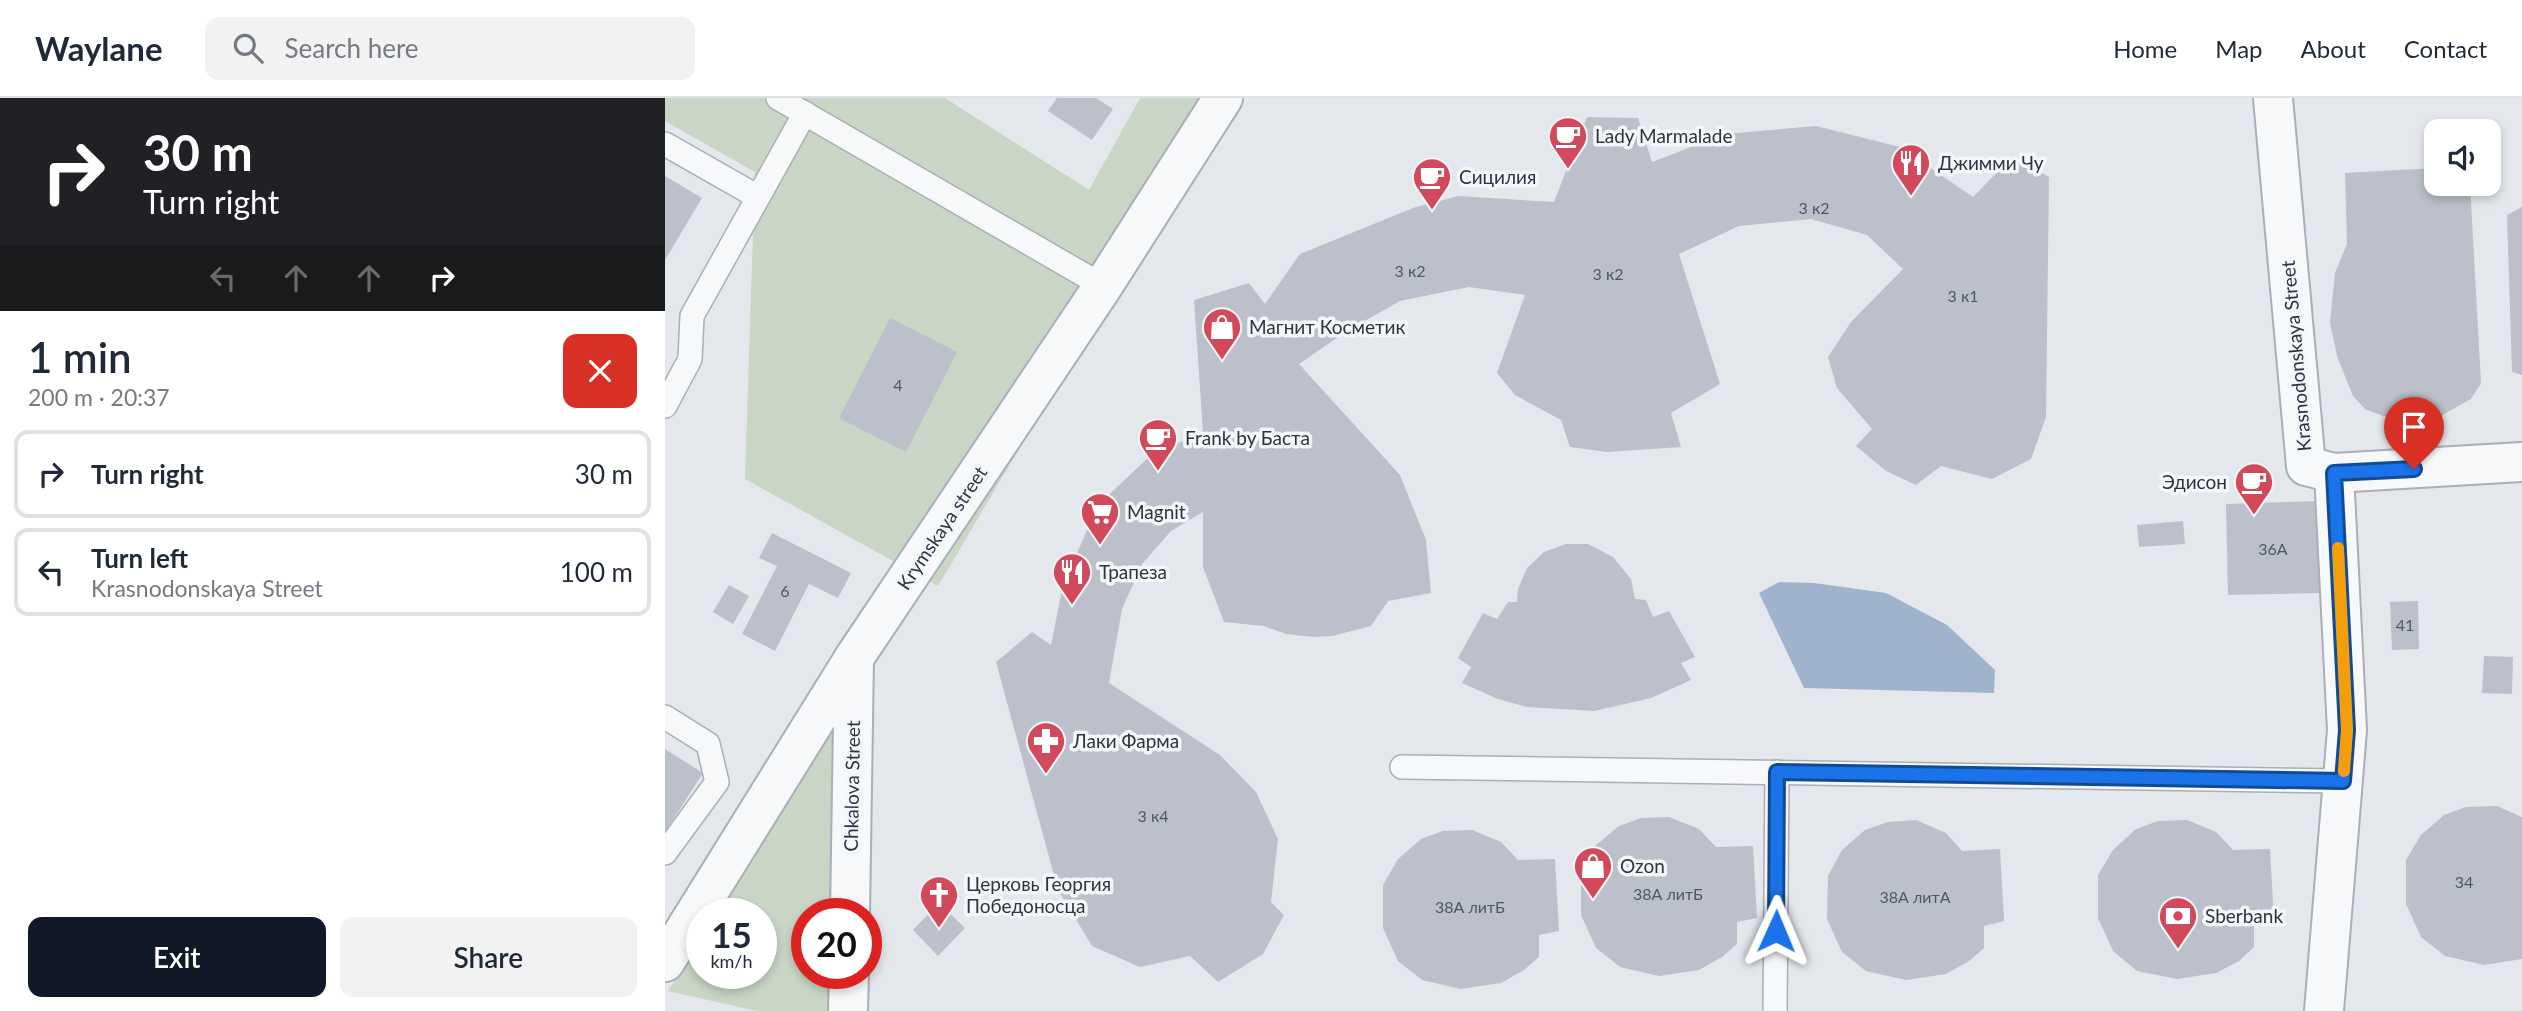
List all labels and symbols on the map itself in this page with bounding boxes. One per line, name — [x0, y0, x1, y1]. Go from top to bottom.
cafe icon: Lady Marmalade — [1547, 115, 1589, 170]
place label: Lady Marmalade — [1595, 124, 1732, 147]
restaurant icon: Джимми Чу — [1890, 142, 1932, 197]
place label: Джимми Чу — [1938, 151, 2044, 174]
cafe icon: Сицилия — [1411, 156, 1453, 211]
place label: Сицилия — [1459, 165, 1536, 188]
house number: 3 к2 — [1799, 198, 1829, 217]
street label: Krasnodonskaya Street — [2276, 259, 2315, 452]
house number: 3 к2 — [1395, 261, 1425, 280]
house number: 3 к2 — [1593, 264, 1623, 283]
house number: 3 к1 — [1948, 286, 1978, 305]
shop icon: Магнит Косметик — [1201, 306, 1243, 361]
place label: Магнит Косметик — [1249, 315, 1405, 338]
house number: 4 — [893, 375, 903, 394]
pin — [2384, 397, 2444, 469]
cafe icon: Frank by Баста — [1137, 417, 1179, 472]
place label: Frank by Баста — [1185, 426, 1310, 449]
street label: Krymskaya street — [892, 461, 992, 594]
cafe icon: Эдисон — [2233, 461, 2275, 516]
place label: Эдисон — [2162, 470, 2227, 493]
supermarket icon: Magnit — [1079, 491, 1121, 546]
place label: Magnit — [1127, 500, 1186, 523]
house number: 36А — [2258, 539, 2288, 558]
restaurant icon: Трапеза — [1051, 551, 1093, 606]
place label: Трапеза — [1099, 560, 1167, 583]
house number: 6 — [780, 581, 790, 600]
house number: 41 — [2396, 615, 2414, 634]
street label: Chkalova Street — [839, 720, 864, 852]
pharmacy icon: Лаки Фарма — [1025, 720, 1067, 775]
place label: Лаки Фарма — [1072, 729, 1179, 752]
house number: 3 к4 — [1138, 806, 1168, 825]
shop icon: Ozon — [1572, 845, 1614, 900]
place label: Ozon — [1620, 854, 1665, 877]
place label: Церковь Георгия Победоносца — [966, 872, 1111, 917]
house number: 34 — [2455, 872, 2473, 891]
church icon: Церковь Георгия Победоносца — [918, 874, 960, 929]
house number: 38А литБ — [1633, 884, 1703, 903]
house number: 38А литА — [1880, 887, 1951, 906]
position arrow — [1739, 894, 1813, 968]
bank icon: Sberbank — [2157, 895, 2199, 950]
house number: 38А литБ — [1435, 897, 1505, 916]
speed limit sign: 20 — [791, 898, 882, 989]
place label: Sberbank — [2205, 904, 2283, 927]

